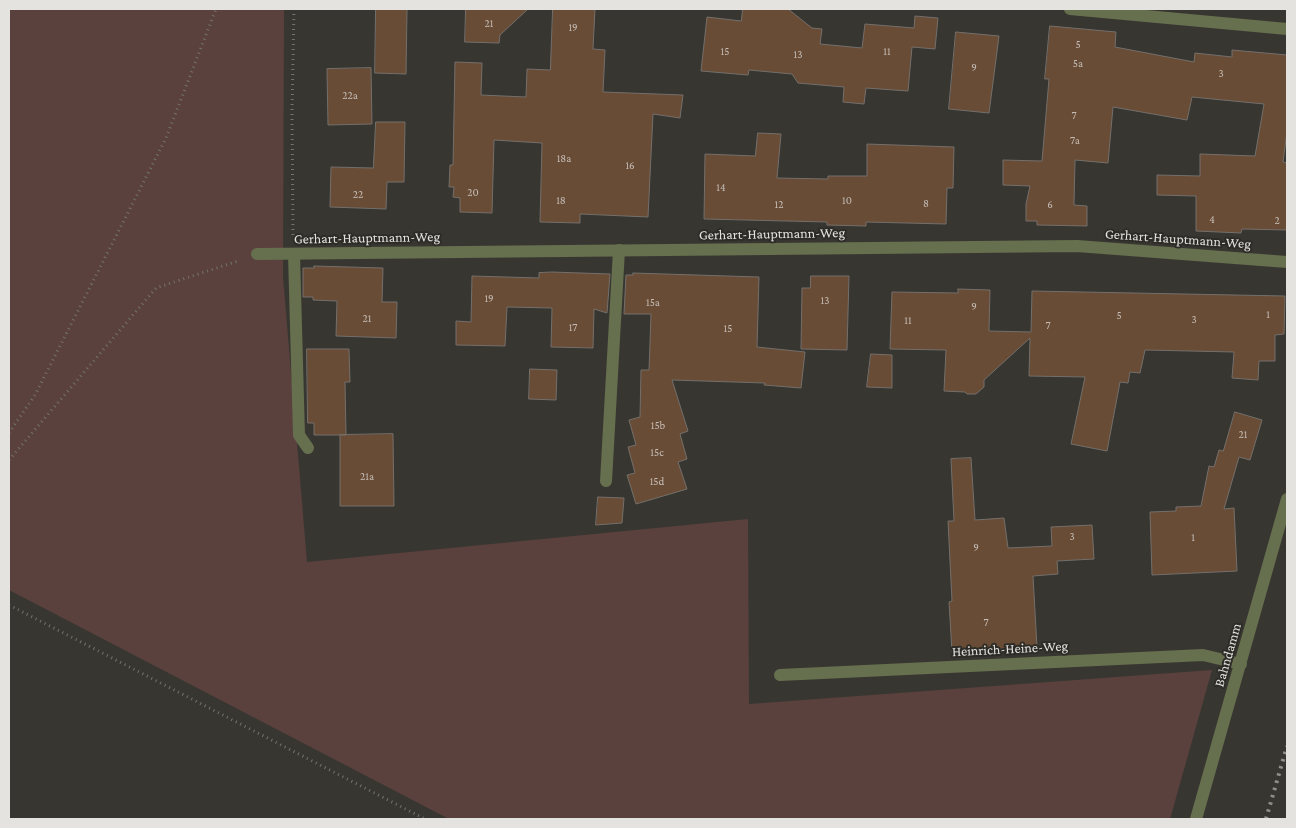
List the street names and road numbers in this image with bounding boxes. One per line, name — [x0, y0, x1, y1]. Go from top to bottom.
street label: Gerhart-Hauptmann-Weg — [699, 224, 845, 244]
street label: Gerhart-Hauptmann-Weg — [1104, 226, 1252, 252]
street label: Gerhart-Hauptmann-Weg — [294, 228, 440, 248]
street label: Bahndamm — [1211, 621, 1245, 689]
street label: Heinrich-Heine-Weg — [951, 638, 1069, 660]

